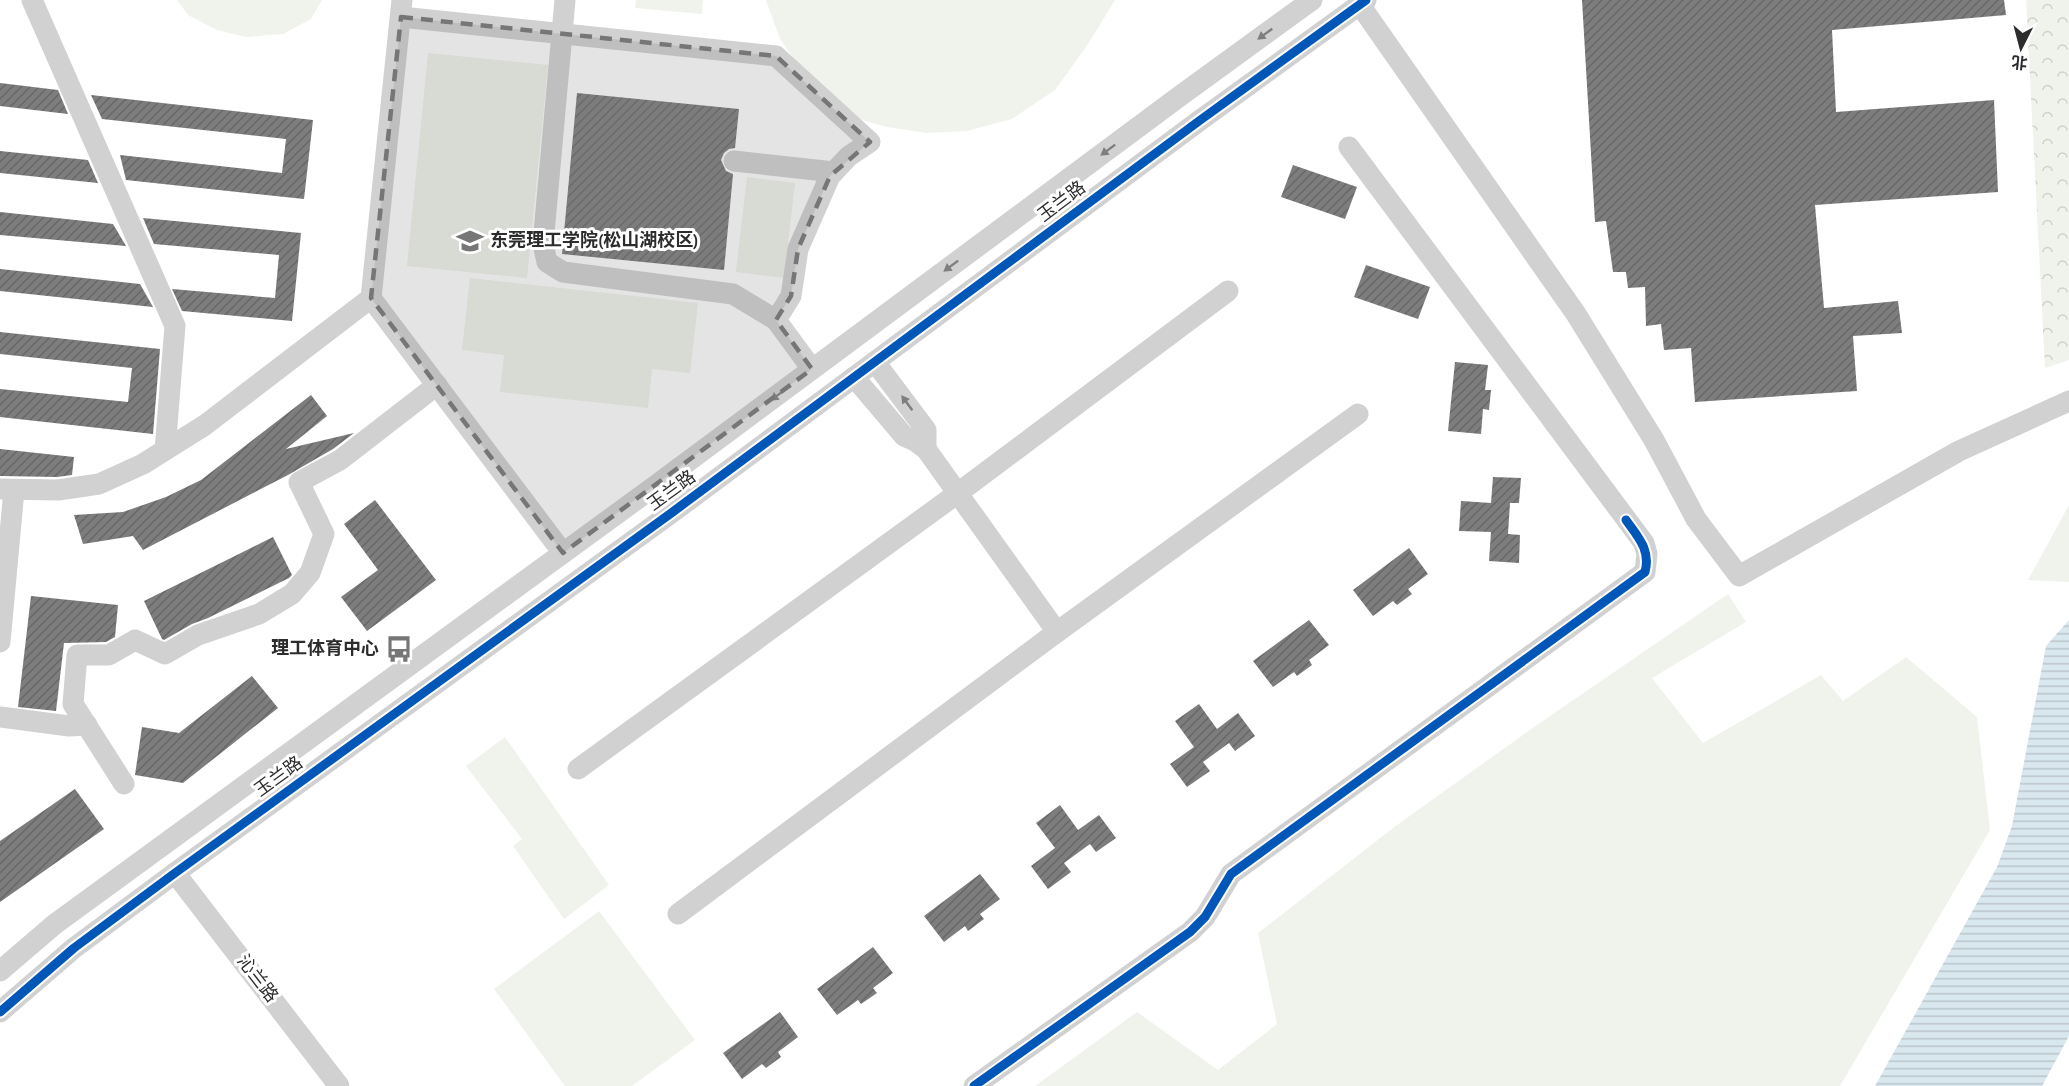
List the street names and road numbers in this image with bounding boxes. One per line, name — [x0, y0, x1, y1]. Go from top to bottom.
street label: 玉兰路 — [1034, 177, 1089, 225]
street label: 玉兰路 — [644, 466, 699, 514]
street label: 玉兰路 — [251, 752, 306, 800]
street label: 沁兰路 — [233, 951, 282, 1006]

